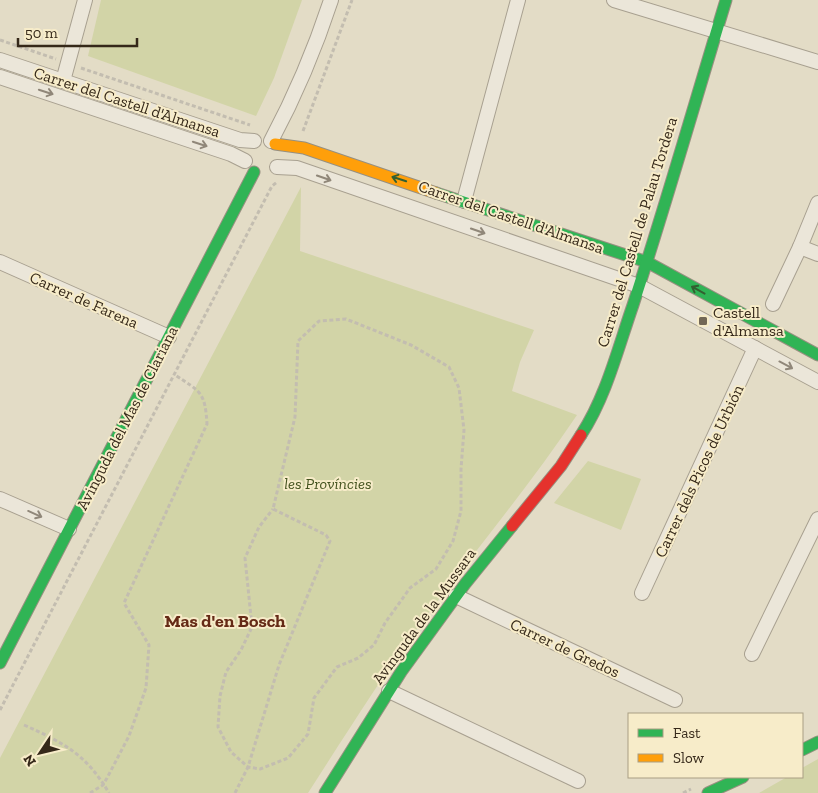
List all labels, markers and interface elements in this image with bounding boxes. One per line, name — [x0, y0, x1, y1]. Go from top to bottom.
scale bar — [18, 15, 136, 47]
text: 50 m — [25, 24, 58, 42]
street label: Carrer del Castell d'Almansa — [31, 63, 223, 141]
one-way arrow — [38, 88, 54, 97]
street label: Carrer del Castell de Palau Tordera — [593, 114, 681, 349]
one-way arrow — [192, 140, 208, 149]
one-way arrow — [316, 174, 331, 183]
one-way arrow — [392, 174, 408, 184]
street label: Carrer del Castell d'Almansa — [416, 176, 606, 258]
one-way arrow — [469, 227, 485, 236]
street label: Carrer de Farena — [27, 268, 141, 333]
one-way arrow — [692, 285, 706, 295]
place label: Castell d'Almansa — [713, 303, 784, 340]
marker: Castell d'Almansa — [697, 315, 709, 327]
street label: Avinguda del Mas de Clariana — [72, 323, 182, 513]
one-way arrow — [779, 360, 794, 370]
street label: Carrer dels Picos de Urbión — [651, 381, 748, 560]
park label: les Províncies — [284, 474, 372, 493]
one-way arrow — [27, 510, 42, 520]
street label: Avinguda de la Mussara — [368, 544, 480, 688]
district label: Mas d'en Bosch — [164, 610, 286, 632]
street label: Carrer de Gredos — [507, 614, 623, 682]
legend — [628, 713, 803, 778]
text: Fast — [673, 724, 701, 742]
north arrow — [15, 728, 65, 778]
text: Slow — [673, 749, 705, 767]
text: N — [20, 751, 40, 769]

